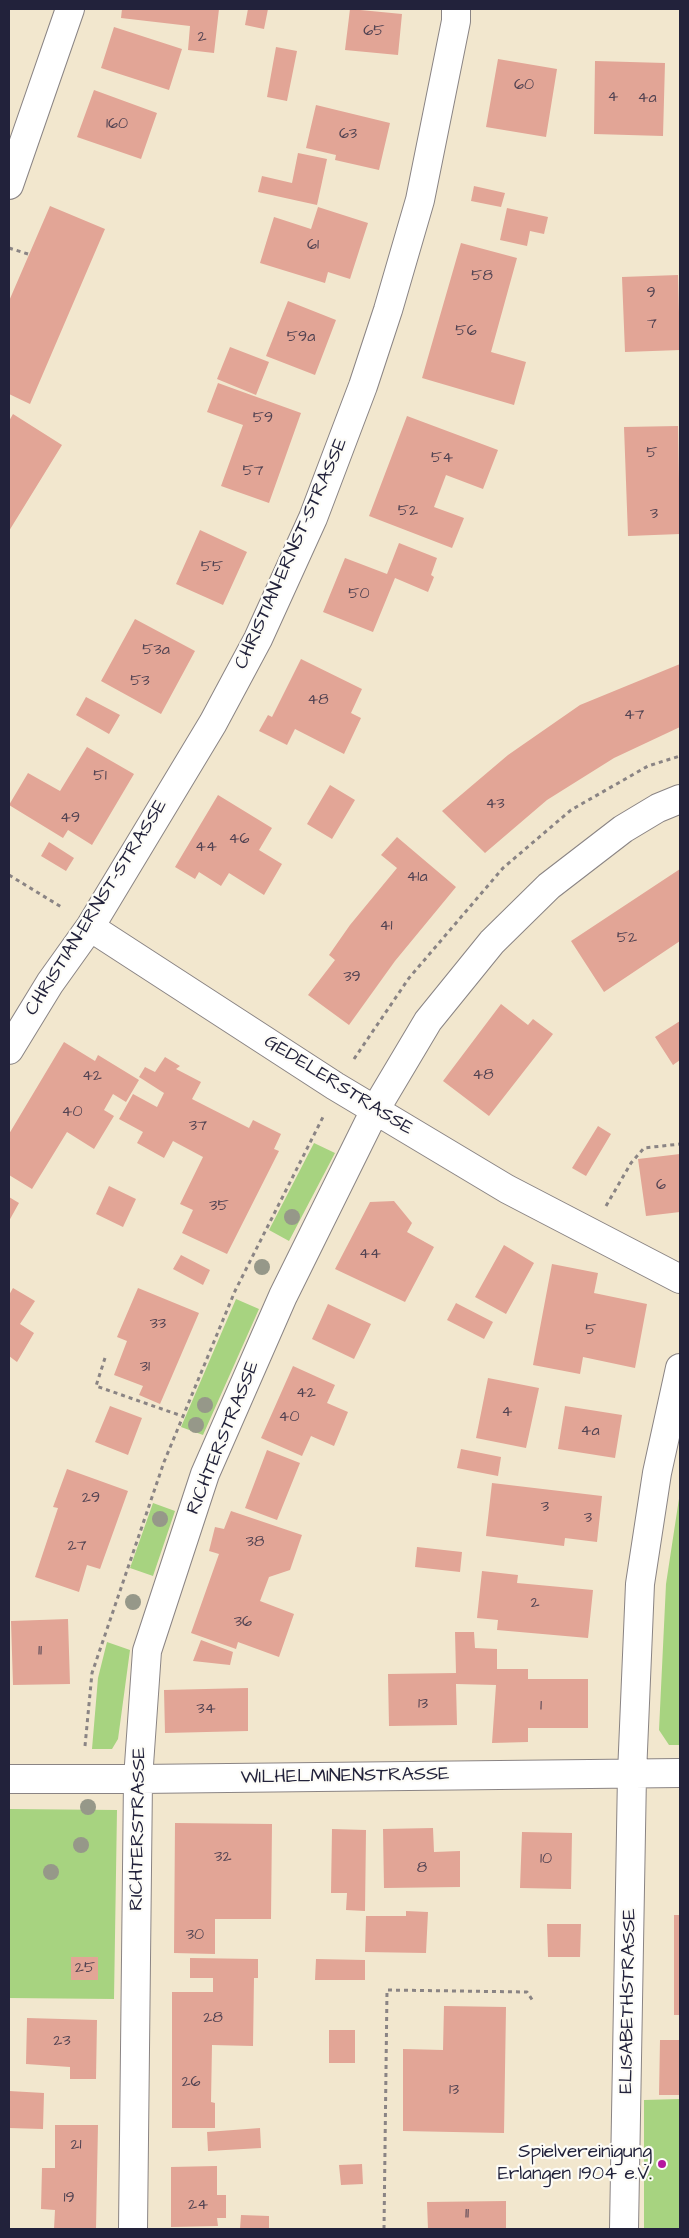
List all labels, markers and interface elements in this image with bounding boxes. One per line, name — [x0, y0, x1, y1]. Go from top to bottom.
house number: 65 — [363, 22, 385, 42]
house number: 2 — [197, 28, 207, 48]
house number: 60 — [514, 76, 534, 96]
house number: 4 — [608, 88, 618, 108]
house number: 4a — [637, 89, 657, 109]
house number: 160 — [106, 115, 128, 135]
house number: 63 — [339, 125, 357, 145]
house number: 61 — [307, 236, 319, 256]
house number: 58 — [471, 267, 493, 287]
house number: 9 — [646, 284, 656, 304]
house number: 7 — [647, 315, 657, 335]
house number: 56 — [455, 322, 477, 342]
house number: 59a — [287, 328, 315, 348]
house number: 59 — [253, 409, 273, 429]
street label: CHRISTIAN-ERNST-STRASSE — [231, 435, 353, 673]
house number: 5 — [646, 444, 658, 464]
house number: 54 — [431, 449, 453, 469]
house number: 57 — [242, 462, 264, 482]
house number: 52 — [398, 502, 418, 522]
house number: 3 — [650, 505, 658, 525]
house number: 55 — [201, 558, 223, 578]
house number: 50 — [348, 585, 370, 605]
house number: 53a — [142, 641, 170, 661]
house number: 53 — [130, 672, 150, 692]
house number: 48 — [307, 691, 329, 711]
house number: 47 — [624, 706, 644, 726]
house number: 51 — [93, 767, 107, 787]
house number: 43 — [485, 795, 505, 815]
street label: CHRISTIAN-ERNST-STRASSE — [21, 796, 173, 1020]
house number: 49 — [60, 809, 80, 829]
house number: 46 — [229, 830, 249, 850]
house number: 44 — [195, 838, 217, 858]
house number: 41a — [406, 868, 428, 888]
house number: 41 — [380, 917, 392, 937]
house number: 52 — [617, 929, 637, 949]
house number: 39 — [343, 968, 361, 988]
street label: GEDELERSTRASSE — [259, 1031, 417, 1141]
house number: 48 — [472, 1066, 494, 1086]
house number: 42 — [82, 1067, 102, 1087]
house number: 40 — [62, 1103, 82, 1123]
house number: 37 — [189, 1117, 207, 1137]
house number: 6 — [656, 1176, 666, 1196]
house number: 35 — [209, 1197, 229, 1217]
house number: 44 — [359, 1245, 381, 1265]
house number: 33 — [150, 1315, 166, 1335]
house number: 5 — [585, 1321, 597, 1341]
house number: 31 — [140, 1358, 150, 1378]
street label: RICHTERSTRASSE — [183, 1358, 265, 1518]
house number: 42 — [296, 1384, 316, 1404]
house number: 4 — [502, 1403, 512, 1423]
house number: 40 — [279, 1408, 299, 1428]
house number: 4a — [580, 1422, 600, 1442]
house number: 29 — [82, 1489, 100, 1509]
house number: 3 — [541, 1498, 549, 1518]
house number: 3 — [584, 1509, 592, 1529]
house number: 38 — [246, 1533, 264, 1553]
house number: 27 — [68, 1537, 86, 1557]
house number: 2 — [530, 1594, 540, 1614]
house number: 36 — [234, 1613, 252, 1633]
house number: 11 — [38, 1642, 42, 1662]
house number: 13 — [418, 1695, 428, 1715]
house number: 1 — [540, 1697, 542, 1717]
house number: 34 — [196, 1700, 216, 1720]
street label: RICHTERSTRASSE — [126, 1747, 152, 1911]
street label: WILHELMINENSTRASSE — [240, 1764, 450, 1790]
house number: 32 — [214, 1848, 232, 1868]
house number: 10 — [540, 1850, 552, 1870]
house number: 8 — [417, 1859, 427, 1879]
street label: ELISABETHSTRASSE — [616, 1908, 642, 2094]
house number: 30 — [186, 1926, 204, 1946]
house number: 25 — [75, 1959, 95, 1979]
house number: 28 — [203, 2009, 223, 2029]
house number: 23 — [53, 2032, 71, 2052]
house number: 26 — [181, 2073, 201, 2093]
house number: 13 — [449, 2081, 459, 2101]
house number: 21 — [70, 2136, 82, 2156]
place label: Spielvereinigung Erlangen 1904 e.V. — [498, 2142, 652, 2186]
marker: Spielvereinigung Erlangen 1904 e.V. — [656, 2158, 668, 2170]
house number: 19 — [63, 2189, 75, 2209]
house number: 24 — [188, 2196, 208, 2216]
house number: 11 — [465, 2205, 469, 2225]

